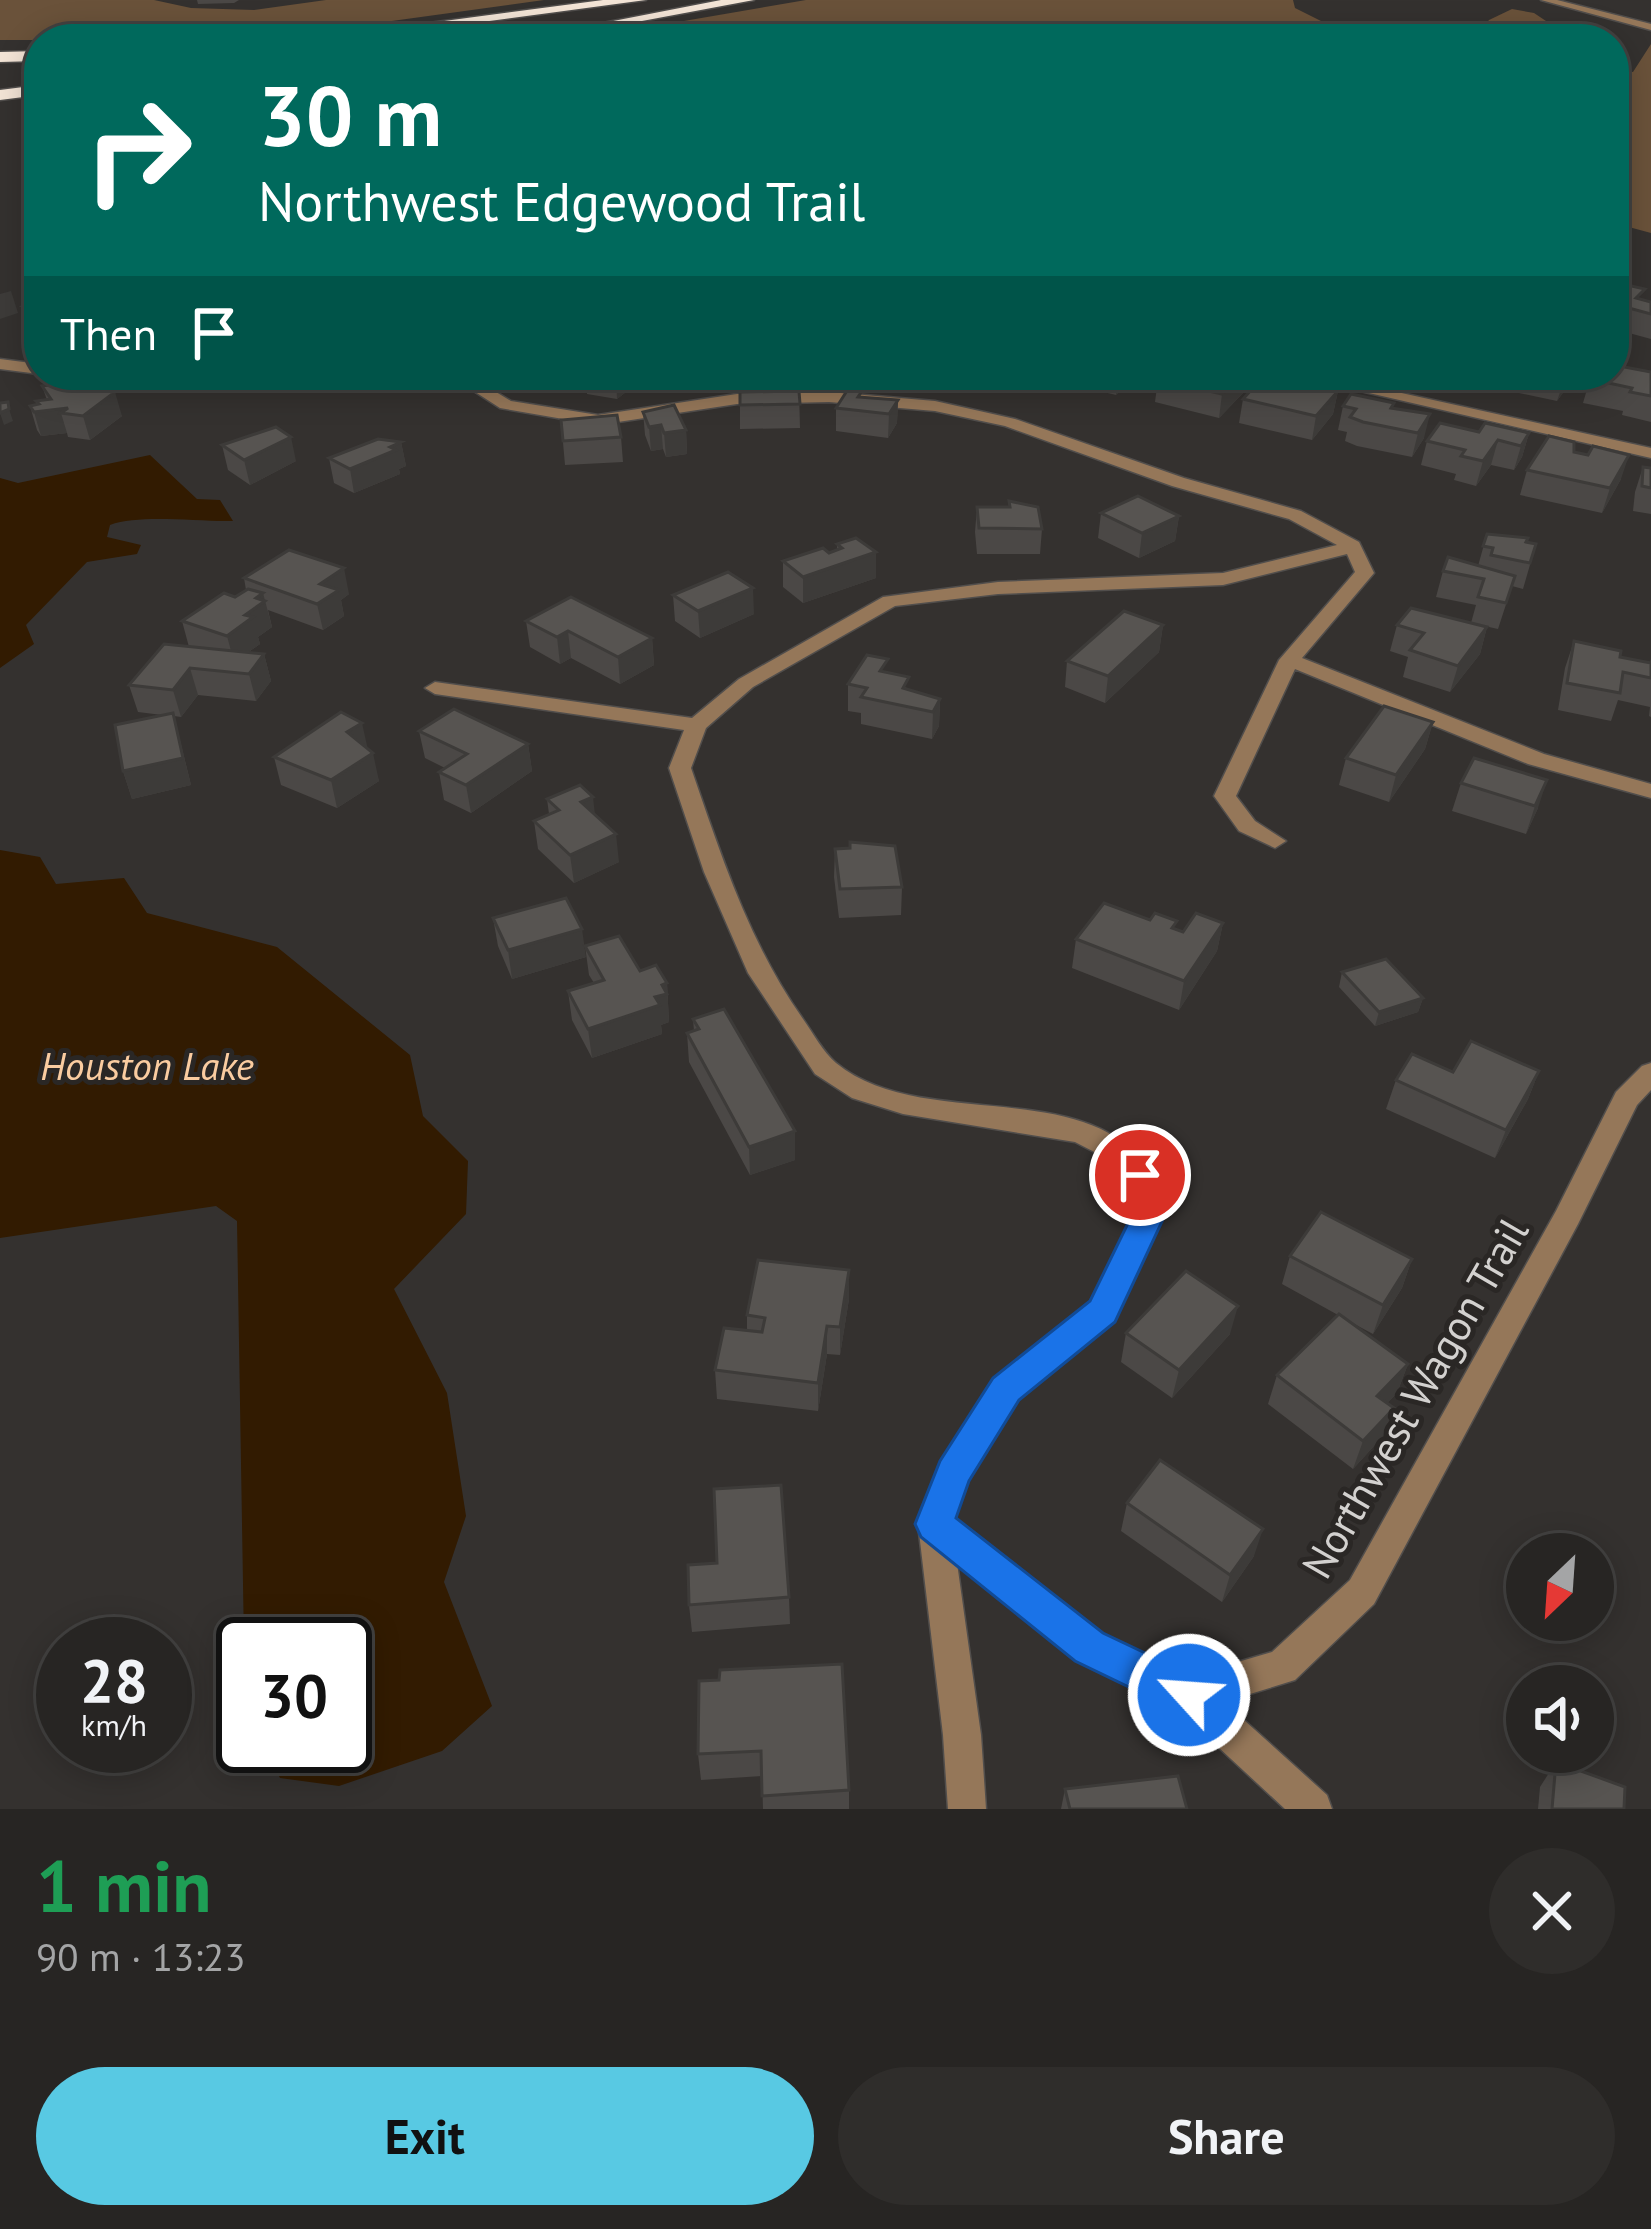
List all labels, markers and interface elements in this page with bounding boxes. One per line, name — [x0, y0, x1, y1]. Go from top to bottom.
text: 30 m — [258, 60, 442, 169]
icon: right — [60, 72, 216, 228]
text: Northwest Edgewood Trail — [258, 166, 865, 236]
icon: arrive — [181, 300, 247, 366]
text: Then — [60, 304, 157, 362]
water label: Houston Lake — [40, 1040, 254, 1091]
pin — [1089, 1124, 1191, 1226]
icon: arrive — [1107, 1142, 1173, 1208]
street label: Northwest Wagon Trail — [1289, 1208, 1540, 1588]
north arrow — [1506, 1533, 1614, 1641]
map controls — [1506, 1533, 1614, 1773]
speed limit sign: 30 — [216, 1617, 372, 1773]
position arrow — [1126, 1632, 1252, 1758]
text: 28 — [80, 1641, 148, 1719]
button: sound — [1506, 1665, 1614, 1773]
text: km/h — [81, 1705, 147, 1744]
text: 1 min — [36, 1839, 212, 1932]
button: close — [1489, 1848, 1615, 1974]
text: 90 m · 13:23 — [36, 1931, 245, 1982]
button: Exit — [36, 2067, 814, 2205]
button: Share — [838, 2067, 1615, 2205]

